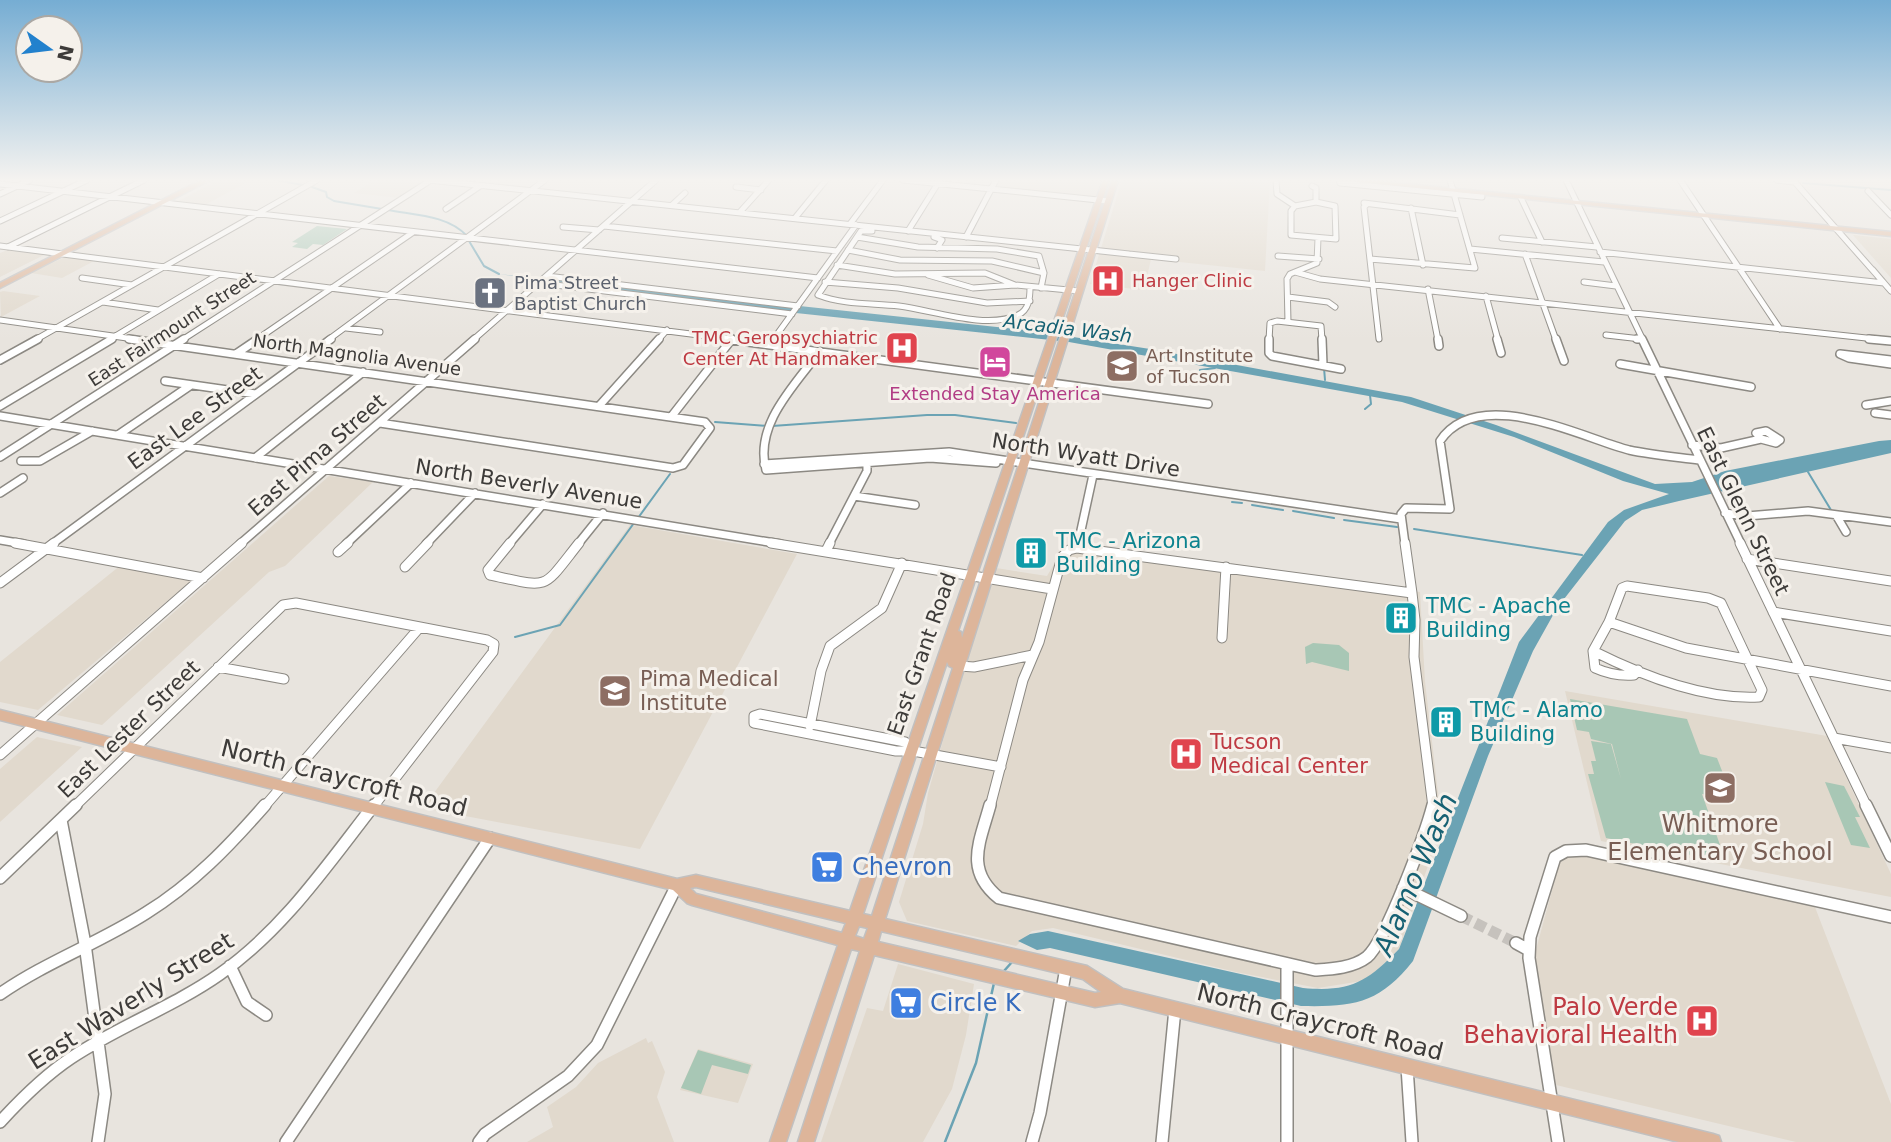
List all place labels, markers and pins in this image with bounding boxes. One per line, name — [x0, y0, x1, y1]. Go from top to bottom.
hospital icon: Hanger Clinic — [1089, 262, 1127, 300]
place label: Hanger Clinic — [1132, 270, 1252, 291]
place label: Pima Street Baptist Church — [514, 272, 647, 314]
church icon: Pima Street Baptist Church — [471, 274, 509, 312]
place label: TMC Geropsychiatric Center At Handmaker — [683, 327, 879, 369]
hospital icon: TMC Geropsychiatric Center At Handmaker — [883, 329, 921, 367]
hotel icon: Extended Stay America — [976, 343, 1014, 381]
place label: Art Institute of Tucson — [1146, 345, 1253, 387]
school or university icon: Art Institute of Tucson — [1103, 347, 1141, 385]
place label: Extended Stay America — [889, 383, 1101, 404]
place label: TMC - Arizona Building — [1055, 529, 1201, 577]
building icon: TMC - Arizona Building — [1012, 534, 1050, 572]
place label: TMC - Apache Building — [1425, 594, 1571, 642]
building icon: TMC - Apache Building — [1382, 599, 1420, 637]
place label: Pima Medical Institute — [640, 667, 779, 715]
school or university icon: Pima Medical Institute — [596, 672, 634, 710]
place label: TMC - Alamo Building — [1469, 698, 1603, 746]
building icon: TMC - Alamo Building — [1427, 703, 1465, 741]
place label: Tucson Medical Center — [1209, 730, 1368, 778]
hospital icon: Tucson Medical Center — [1167, 735, 1205, 773]
school or university icon: Whitmore Elementary School — [1701, 769, 1739, 807]
place label: Whitmore Elementary School — [1607, 810, 1833, 866]
supermarket icon: Chevron — [808, 848, 846, 886]
place label: Chevron — [852, 853, 952, 881]
supermarket icon: Circle K — [887, 984, 925, 1022]
place label: Circle K — [930, 989, 1022, 1017]
place label: Palo Verde Behavioral Health — [1464, 993, 1678, 1049]
hospital icon: Palo Verde Behavioral Health — [1683, 1002, 1721, 1040]

